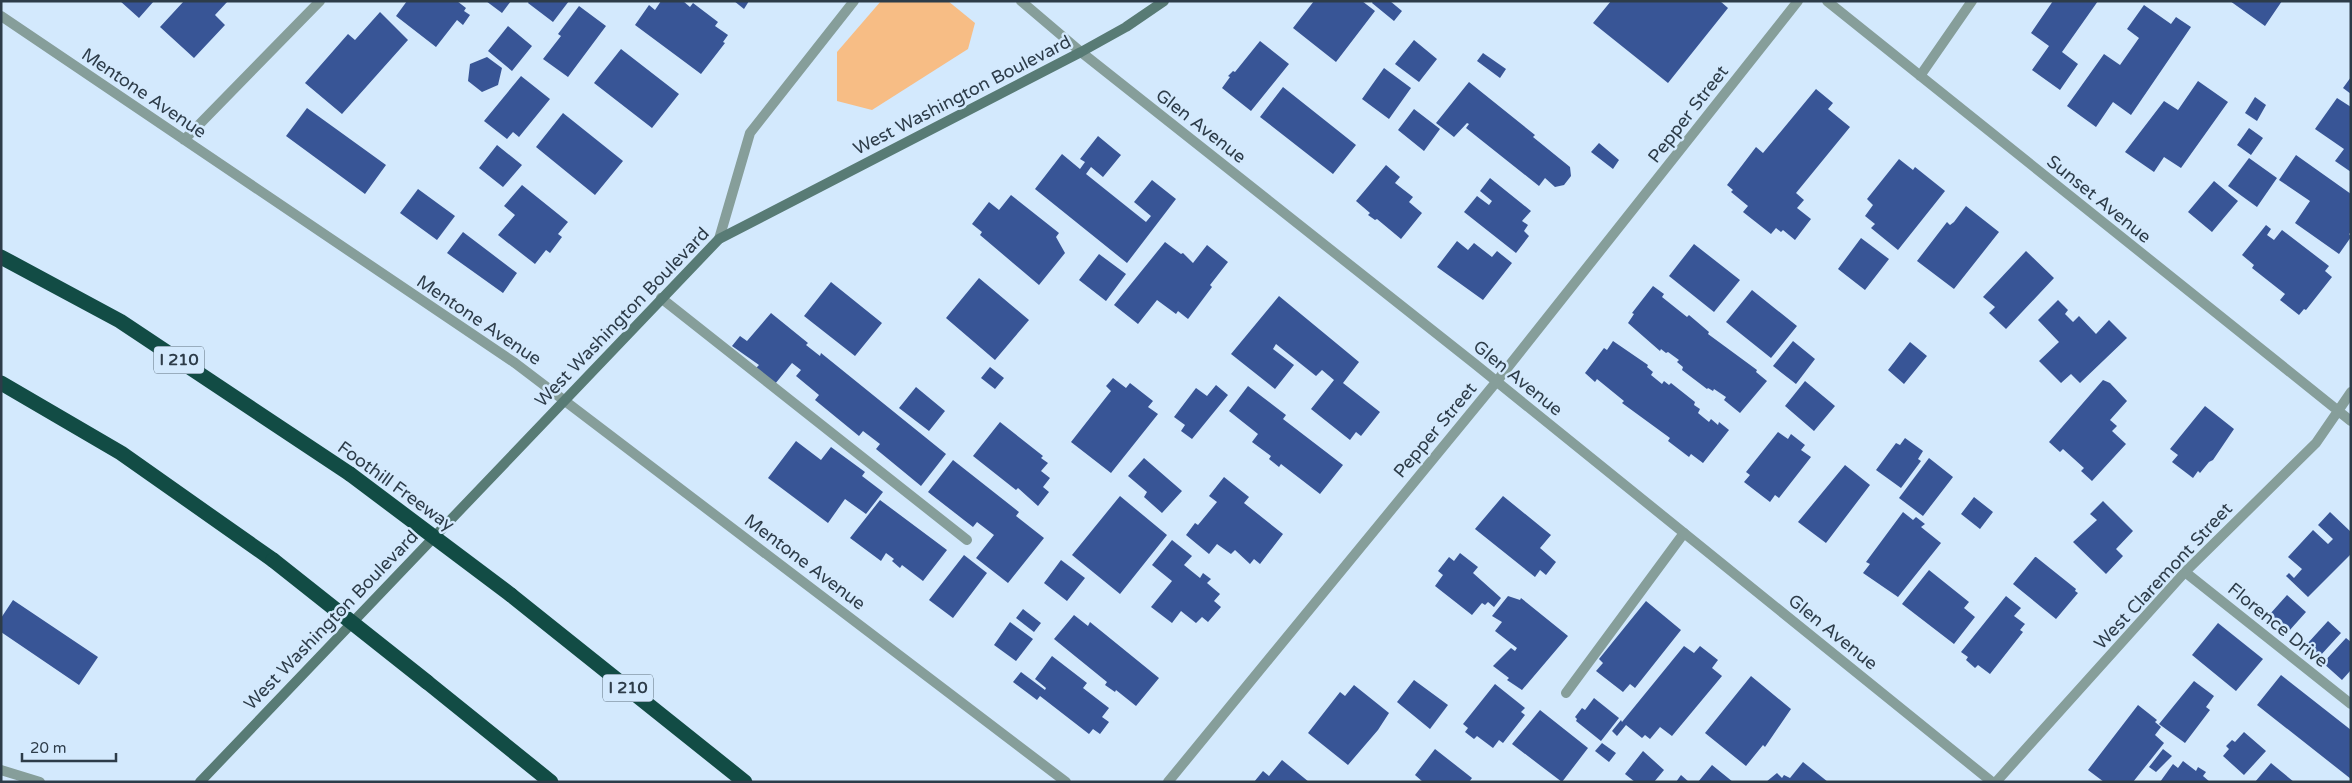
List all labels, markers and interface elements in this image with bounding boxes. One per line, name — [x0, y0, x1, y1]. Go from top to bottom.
street label: West Washington Boulevard — [849, 30, 1075, 160]
street label: Mentone Avenue — [77, 43, 211, 143]
street label: Pepper Street — [1643, 61, 1733, 167]
street label: Glen Avenue — [1152, 84, 1250, 168]
street label: Sunset Avenue — [2042, 150, 2156, 248]
street label: West Washington Boulevard — [530, 223, 714, 411]
street label: Mentone Avenue — [412, 270, 546, 370]
street label: Glen Avenue — [1469, 335, 1567, 421]
road number: I 210 — [154, 346, 204, 374]
street label: Pepper Street — [1389, 378, 1481, 482]
street label: Foothill Freeway — [333, 436, 459, 536]
street label: West Claremont Street — [2089, 498, 2237, 654]
street label: Mentone Avenue — [740, 509, 870, 615]
street label: West Washington Boulevard — [239, 526, 423, 714]
street label: Florence Drive — [2223, 578, 2333, 672]
street label: Glen Avenue — [1784, 589, 1882, 675]
road number: I 210 — [603, 674, 653, 701]
scale bar — [22, 730, 116, 762]
text: 20 m — [30, 739, 67, 757]

